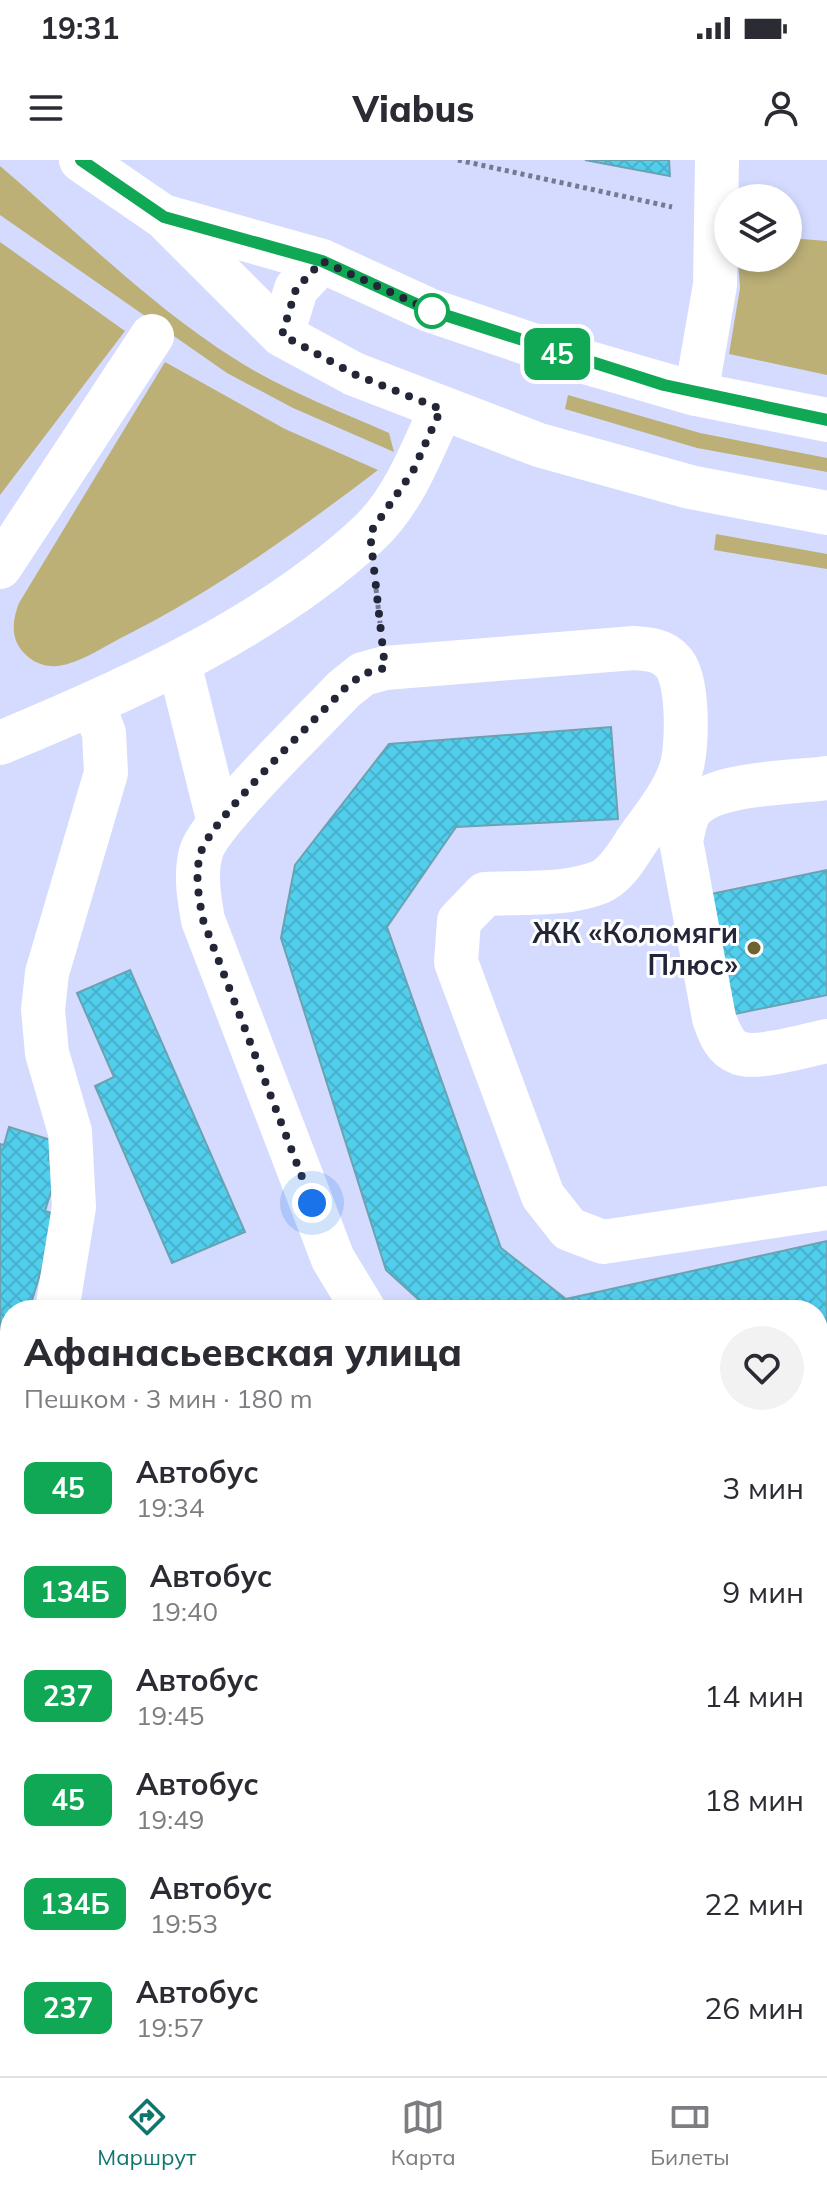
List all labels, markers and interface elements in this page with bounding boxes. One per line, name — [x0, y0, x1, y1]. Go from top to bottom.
text: 19:31 — [40, 9, 119, 47]
icon: menu — [24, 86, 68, 130]
text: Viabus — [353, 86, 474, 131]
icon: person — [759, 86, 803, 130]
map controls — [714, 184, 802, 272]
button: layers — [714, 184, 802, 272]
unlabelled marker — [415, 294, 449, 328]
line badge: 45 — [521, 328, 593, 380]
text: 45 — [540, 336, 574, 371]
place label: ЖК «Коломяги Плюс» — [532, 915, 738, 982]
marker: ЖК «Коломяги Плюс» — [745, 939, 763, 957]
your location — [292, 1183, 332, 1223]
button: heart — [720, 1326, 804, 1410]
text: Афанасьевская улица — [24, 1328, 462, 1376]
text: Пешком · 3 мин · 180 m — [24, 1382, 313, 1415]
text: Автобус — [136, 1453, 259, 1491]
text: 3 мин — [722, 1469, 804, 1507]
text: 45 — [51, 1470, 85, 1505]
text: 19:34 — [136, 1491, 204, 1524]
text: Автобус — [150, 1557, 272, 1595]
text: 9 мин — [722, 1573, 804, 1611]
text: 134Б — [40, 1574, 110, 1609]
text: 19:40 — [150, 1595, 218, 1628]
text: Автобус — [136, 1661, 259, 1699]
text: 14 мин — [704, 1677, 804, 1715]
text: 237 — [43, 1678, 93, 1713]
text: 19:45 — [136, 1699, 204, 1732]
text: Автобус — [136, 1765, 259, 1803]
text: 18 мин — [704, 1781, 804, 1819]
text: 45 — [51, 1782, 85, 1817]
text: 19:49 — [136, 1803, 204, 1836]
text: Автобус — [150, 1869, 272, 1907]
text: 22 мин — [704, 1885, 804, 1923]
text: 134Б — [40, 1886, 110, 1921]
text: 19:53 — [150, 1907, 218, 1940]
text: Автобус — [136, 1973, 259, 2011]
text: 26 мин — [704, 1989, 804, 2027]
text: 237 — [43, 1990, 93, 2025]
text: 19:57 — [136, 2011, 204, 2044]
tab: Маршрут — [97, 2095, 196, 2171]
tab: Карта — [391, 2095, 456, 2171]
tab: Билеты — [650, 2095, 730, 2171]

